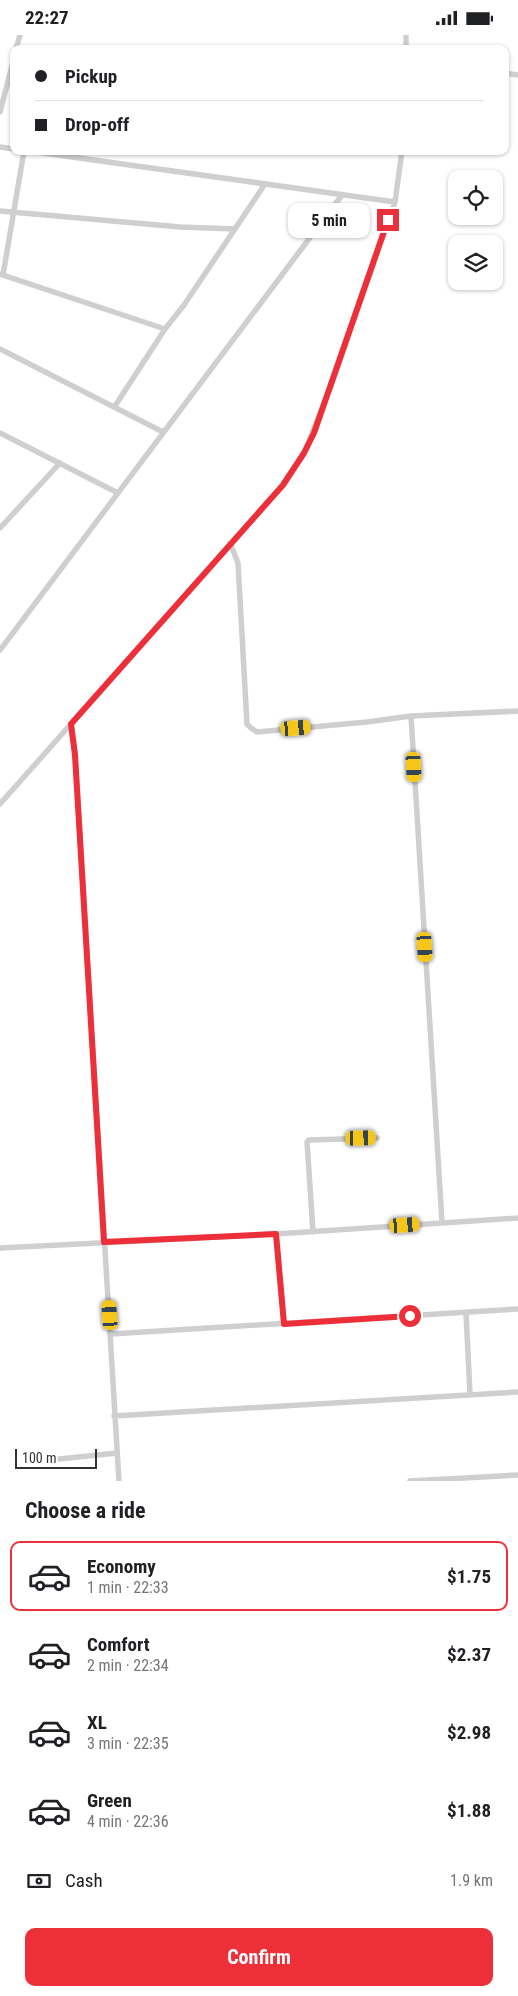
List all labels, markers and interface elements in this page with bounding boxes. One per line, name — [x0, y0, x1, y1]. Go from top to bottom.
text: 22:27 — [25, 6, 69, 29]
text: Pickup — [65, 65, 117, 88]
text: Drop-off — [65, 113, 129, 136]
map controls — [448, 170, 503, 290]
button: locate — [448, 170, 503, 225]
callout: 5 min — [288, 203, 370, 237]
route end — [377, 209, 399, 231]
text: 5 min — [311, 211, 347, 230]
button: layers — [448, 235, 503, 290]
car — [280, 719, 311, 737]
car — [405, 752, 422, 782]
car — [416, 932, 433, 962]
car — [345, 1130, 376, 1146]
car — [389, 1216, 420, 1234]
car — [101, 1300, 118, 1330]
route start — [399, 1305, 421, 1327]
scale bar — [15, 1446, 98, 1469]
text: 100 m — [22, 1450, 57, 1466]
text: Choose a ride — [25, 1498, 146, 1523]
icon: car — [27, 1554, 72, 1599]
text: Economy — [87, 1555, 156, 1578]
text: $1.75 — [447, 1565, 491, 1588]
text: 1 min · 22:33 — [87, 1578, 169, 1597]
icon: car — [27, 1632, 72, 1677]
text: Comfort — [87, 1633, 150, 1656]
text: $2.37 — [447, 1643, 491, 1666]
text: 2 min · 22:34 — [87, 1656, 169, 1675]
icon: car — [27, 1710, 72, 1755]
text: XL — [87, 1711, 107, 1734]
text: $2.98 — [447, 1721, 491, 1744]
text: 3 min · 22:35 — [87, 1734, 169, 1753]
icon: car — [27, 1788, 72, 1833]
text: Green — [87, 1789, 132, 1812]
text: $1.88 — [447, 1799, 491, 1822]
text: 4 min · 22:36 — [87, 1812, 169, 1831]
icon: cash — [25, 1867, 53, 1895]
text: Cash — [65, 1869, 103, 1892]
text: 1.9 km — [450, 1871, 493, 1890]
button: Confirm — [25, 1928, 493, 1986]

